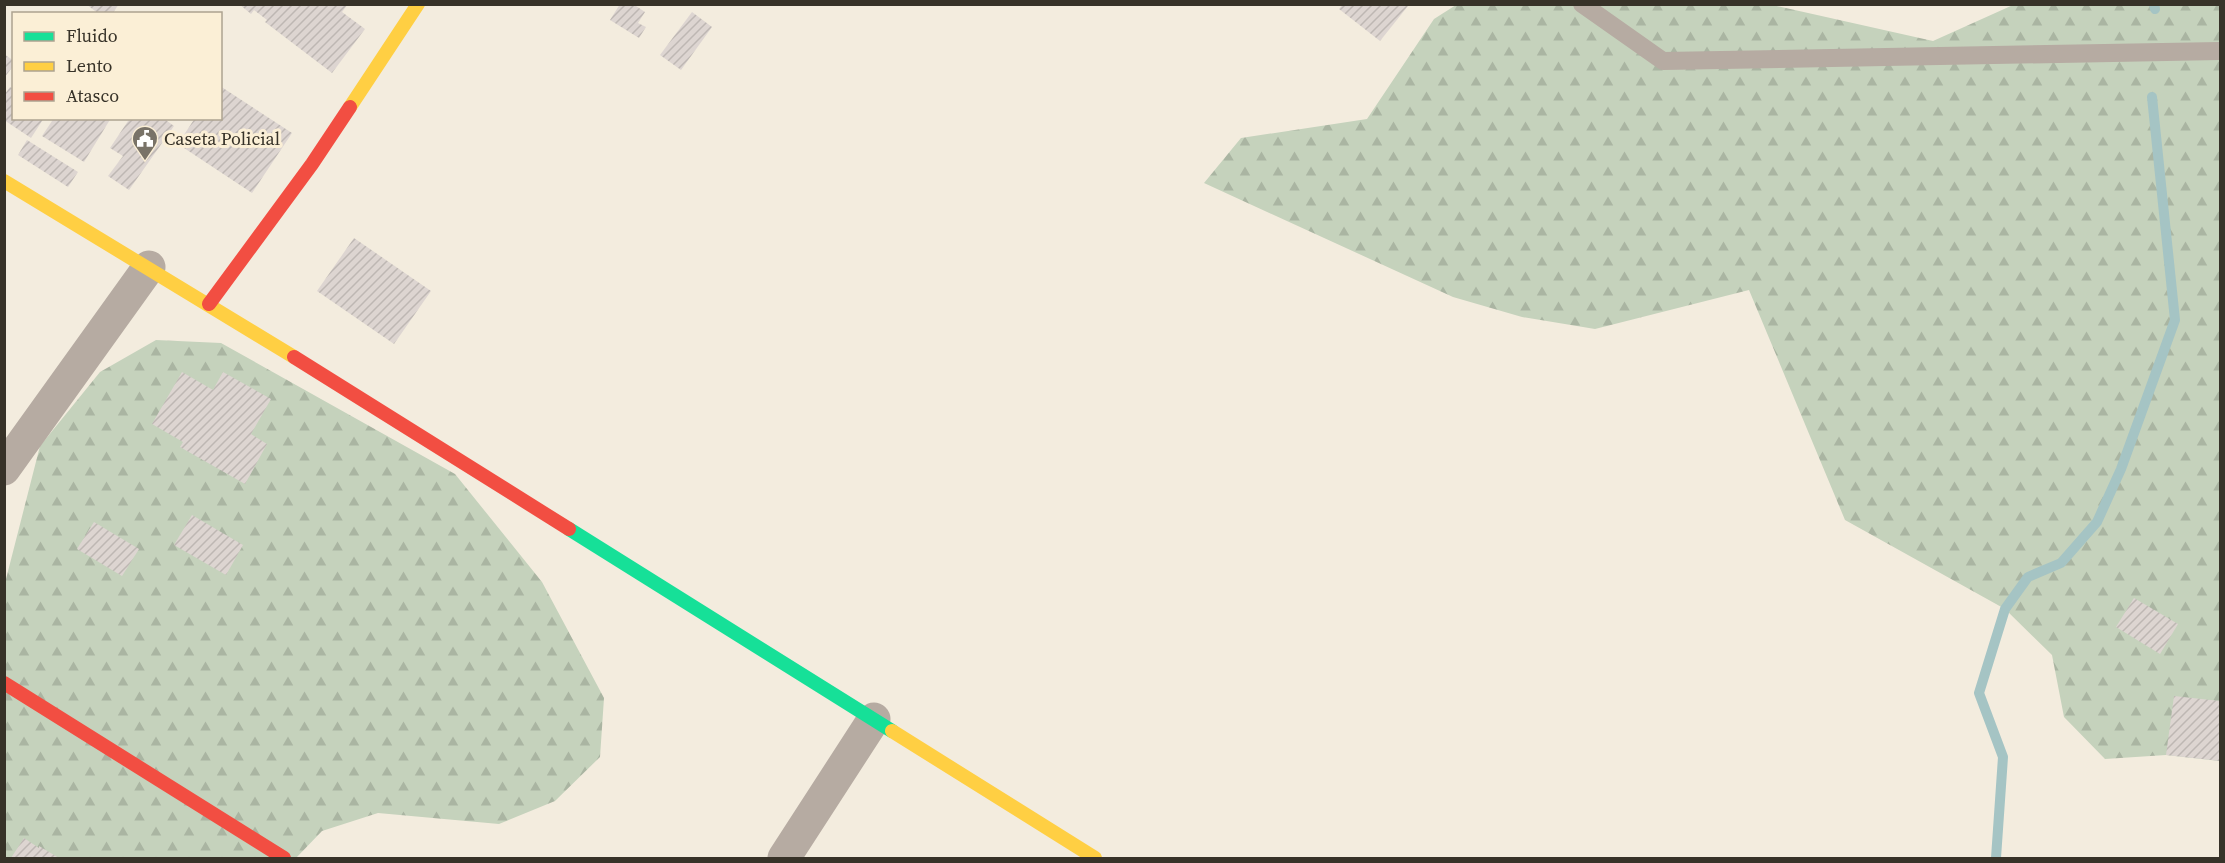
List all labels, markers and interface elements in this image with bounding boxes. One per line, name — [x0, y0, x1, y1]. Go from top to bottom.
legend — [12, 12, 222, 120]
text: Fluido — [66, 23, 118, 48]
text: Lento — [66, 53, 113, 78]
text: Atasco — [66, 83, 119, 108]
public building icon: Caseta Policial — [130, 124, 160, 162]
place label: Caseta Policial — [164, 126, 280, 151]

